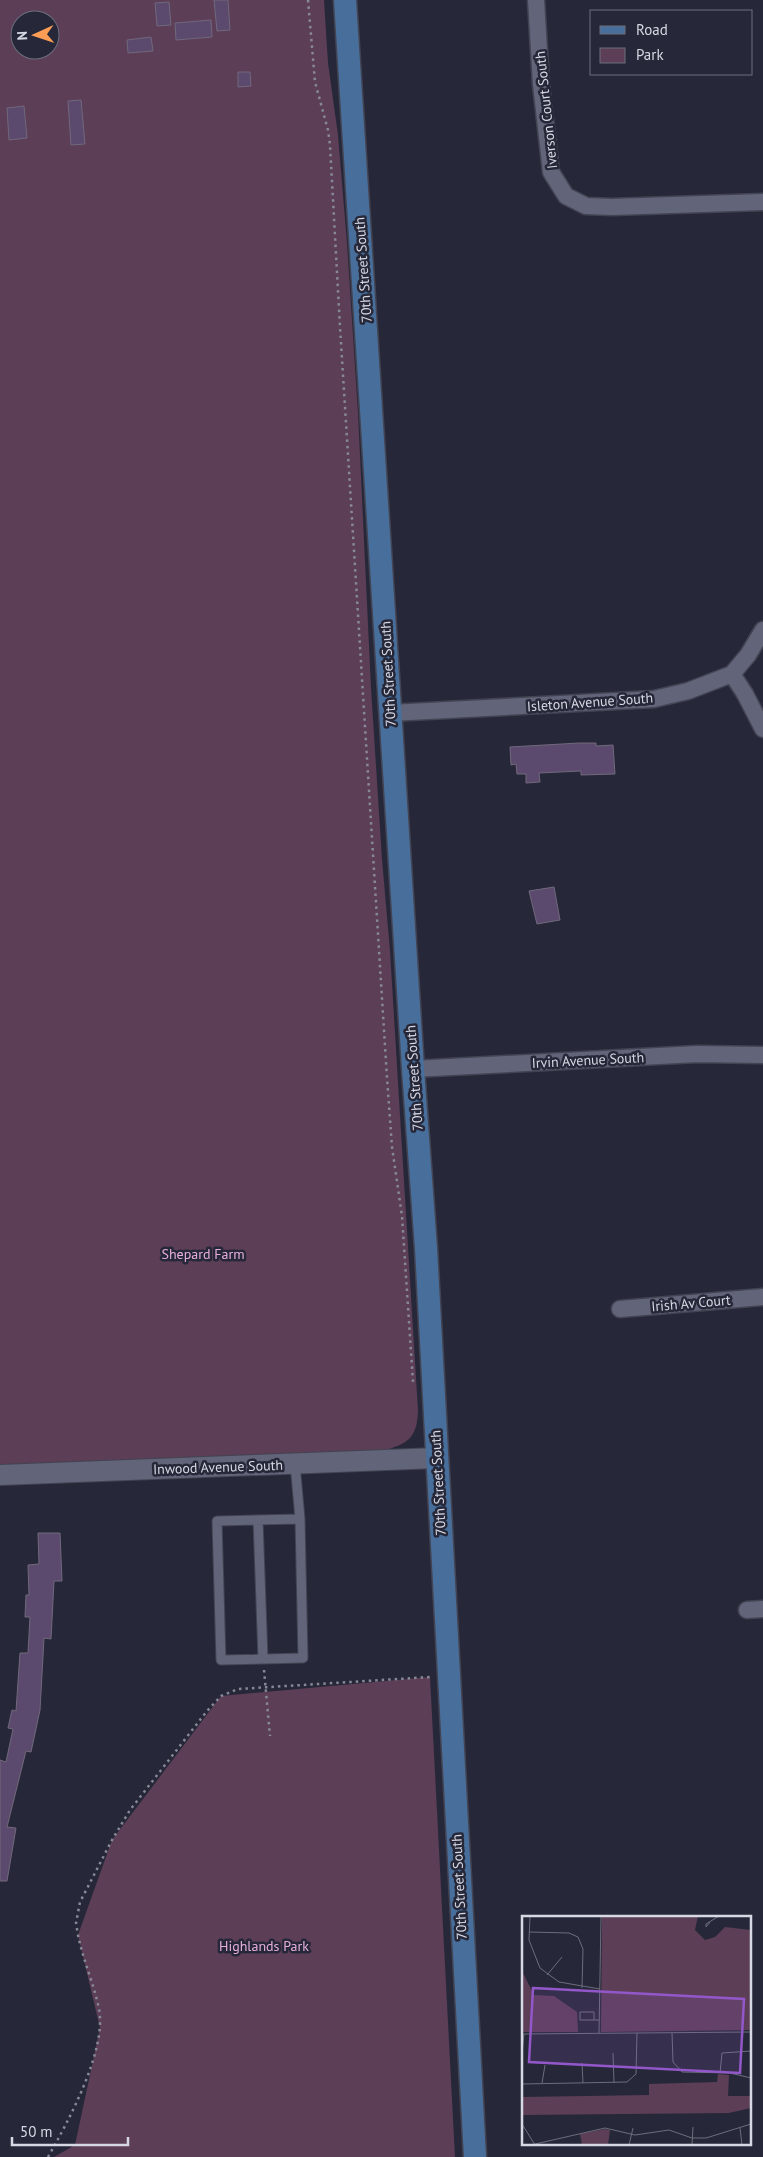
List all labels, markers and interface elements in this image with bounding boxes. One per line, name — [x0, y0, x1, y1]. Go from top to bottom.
north arrow — [10, 10, 60, 60]
legend — [590, 10, 753, 75]
text: Road — [636, 20, 668, 39]
text: N — [13, 31, 31, 41]
text: Park — [636, 45, 664, 64]
street label: Iverson Court South — [531, 50, 561, 170]
street label: 70th Street South — [350, 217, 376, 323]
street label: 70th Street South — [376, 621, 400, 727]
street label: Isleton Avenue South — [526, 689, 654, 715]
street label: 70th Street South — [401, 1025, 427, 1131]
street label: Irvin Avenue South — [531, 1048, 645, 1072]
park label: Shepard Farm — [161, 1245, 245, 1263]
street label: Irish Av Court — [651, 1291, 732, 1315]
street label: 70th Street South — [426, 1430, 450, 1536]
street label: Inwood Avenue South — [153, 1456, 283, 1478]
street label: 70th Street South — [447, 1834, 471, 1940]
inset map — [522, 1916, 750, 2144]
park label: Highlands Park — [219, 1937, 309, 1955]
scale bar — [12, 2114, 129, 2146]
text: 50 m — [20, 2122, 53, 2141]

